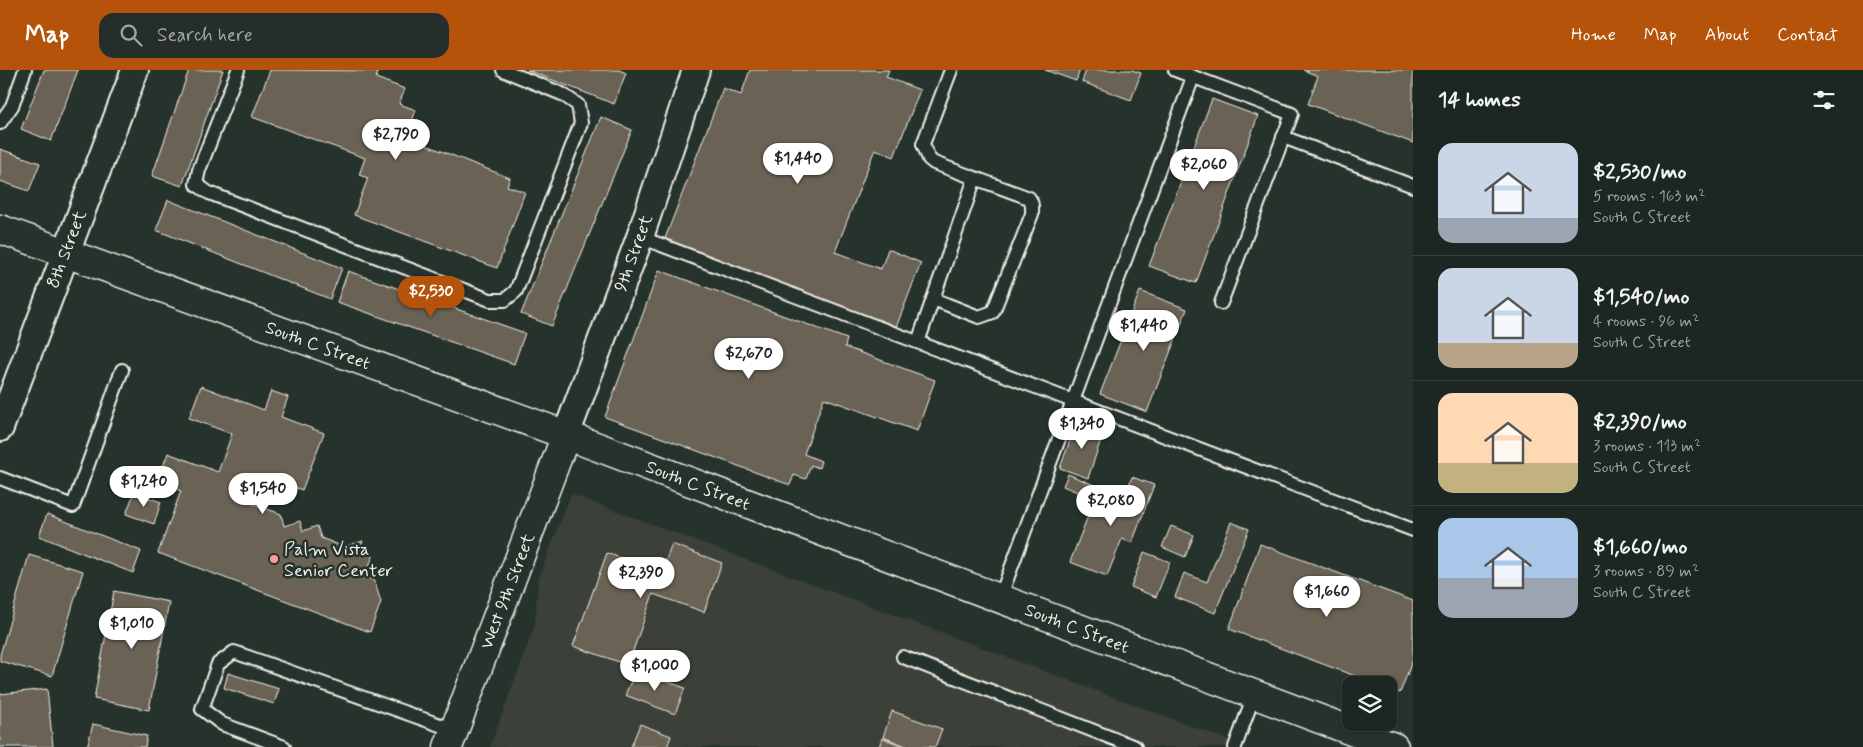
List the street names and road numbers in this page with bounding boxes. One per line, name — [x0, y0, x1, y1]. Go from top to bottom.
street label: 8th Street — [41, 207, 93, 292]
street label: 9th Street — [609, 211, 659, 295]
street label: South C Street — [262, 316, 374, 376]
street label: South C Street — [642, 455, 754, 517]
street label: West 9th Street — [475, 530, 541, 653]
street label: South C Street — [1021, 598, 1133, 660]

